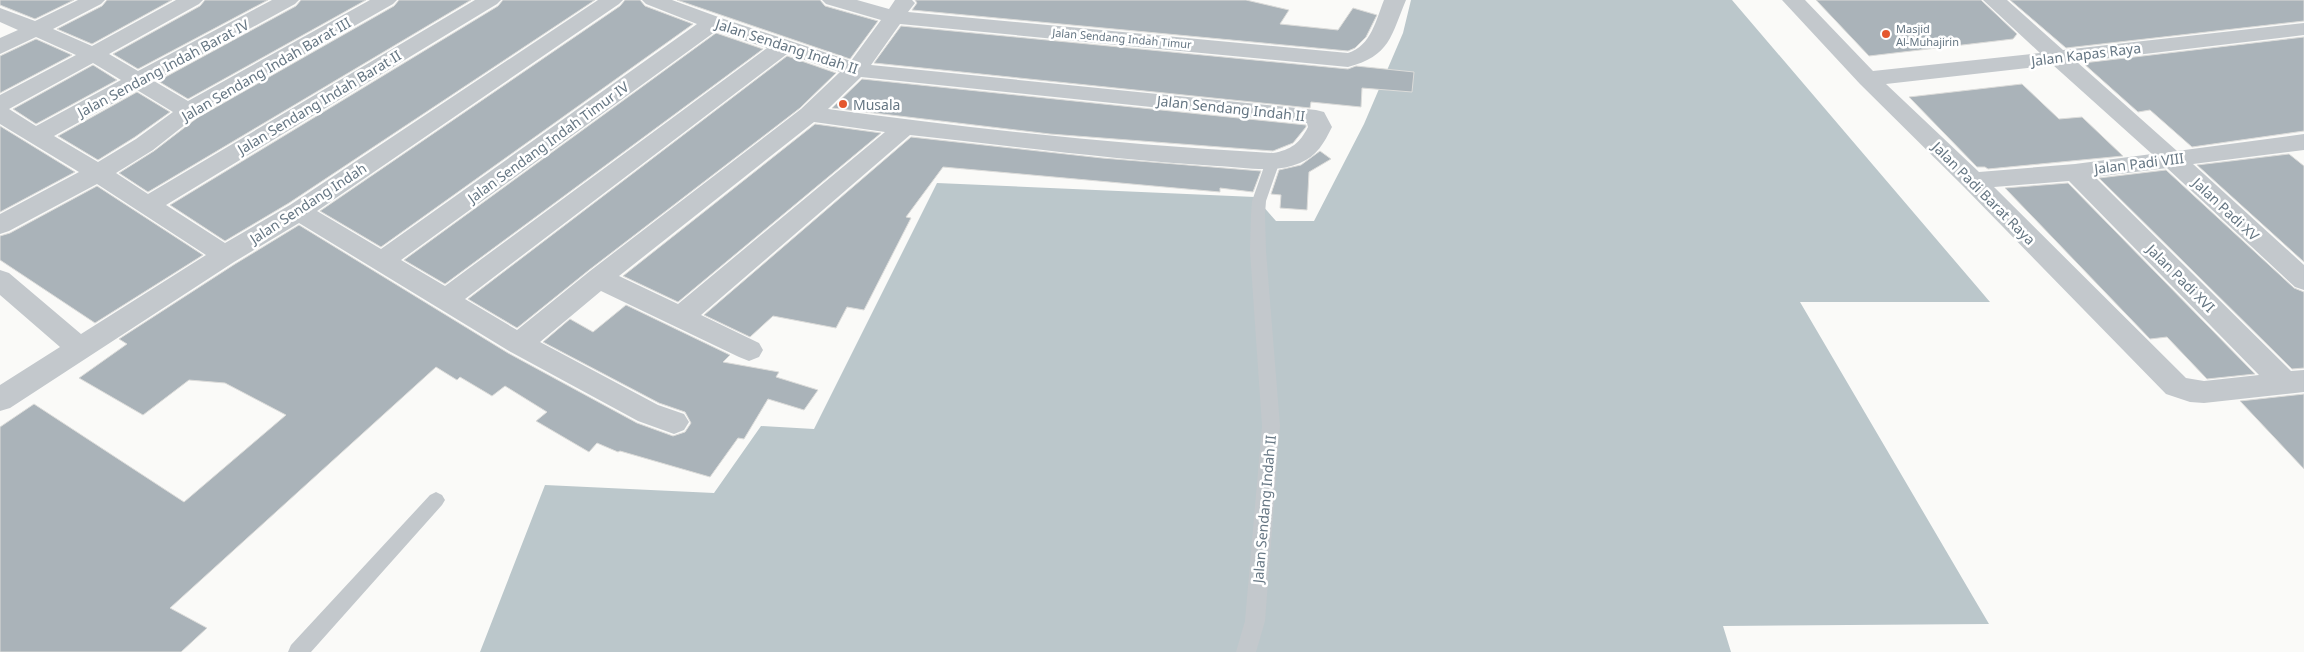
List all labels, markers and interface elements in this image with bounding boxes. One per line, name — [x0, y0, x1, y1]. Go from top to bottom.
street label: Jalan Sendang Indah II — [711, 13, 861, 78]
street label: Jalan Sendang Indah Barat IV — [72, 14, 252, 122]
street label: Jalan Sendang Indah Barat III — [178, 14, 354, 124]
place label: Masjid Al-Muhajirin — [1896, 21, 1959, 49]
street label: Jalan Sendang Indah Timur — [1051, 24, 1193, 52]
marker: Masjid Al-Muhajirin — [1880, 28, 1892, 40]
street label: Jalan Kapas Raya — [2028, 38, 2142, 70]
street label: Jalan Sendang Indah Barat II — [234, 46, 404, 158]
street label: Jalan Sendang Indah Timur IV — [462, 77, 633, 208]
street label: Jalan Sendang Indah II — [1154, 91, 1306, 125]
place label: Musala — [853, 95, 900, 114]
marker: Musala — [837, 98, 849, 110]
street label: Jalan Padi Barat Raya — [1927, 136, 2040, 249]
street label: Jalan Padi VIII — [2091, 148, 2185, 178]
street label: Jalan Sendang Indah — [244, 158, 370, 249]
street label: Jalan Padi XV — [2187, 172, 2264, 245]
street label: Jalan Padi XVI — [2141, 238, 2219, 316]
street label: Jalan Sendang Indah II — [1248, 434, 1280, 586]

